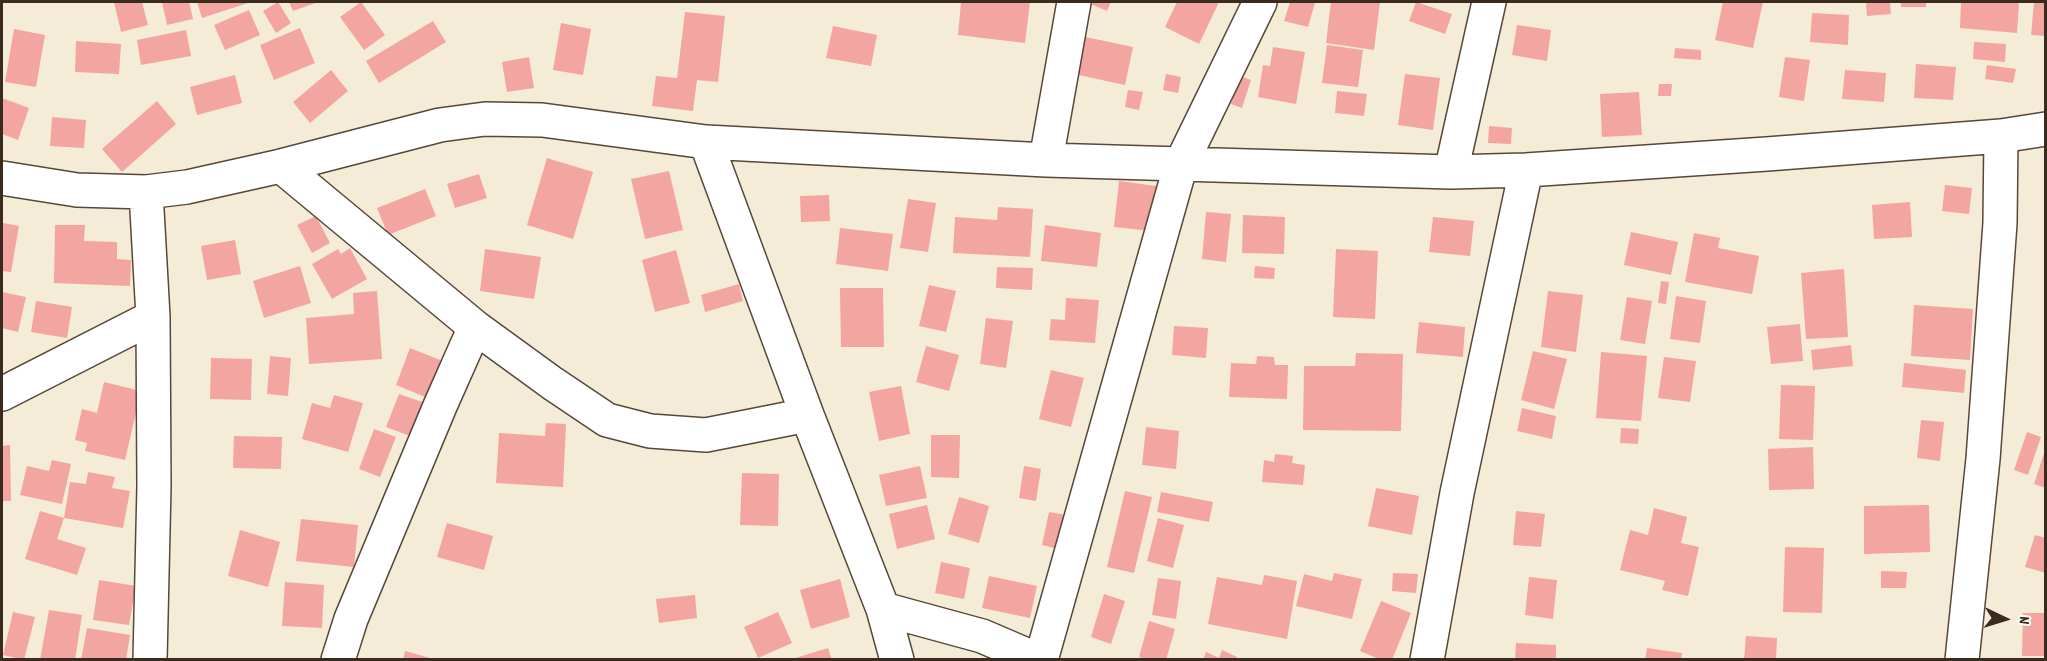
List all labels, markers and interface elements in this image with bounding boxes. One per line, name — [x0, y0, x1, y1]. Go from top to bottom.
north arrow — [1975, 589, 2035, 649]
text: N — [2012, 616, 2035, 625]

